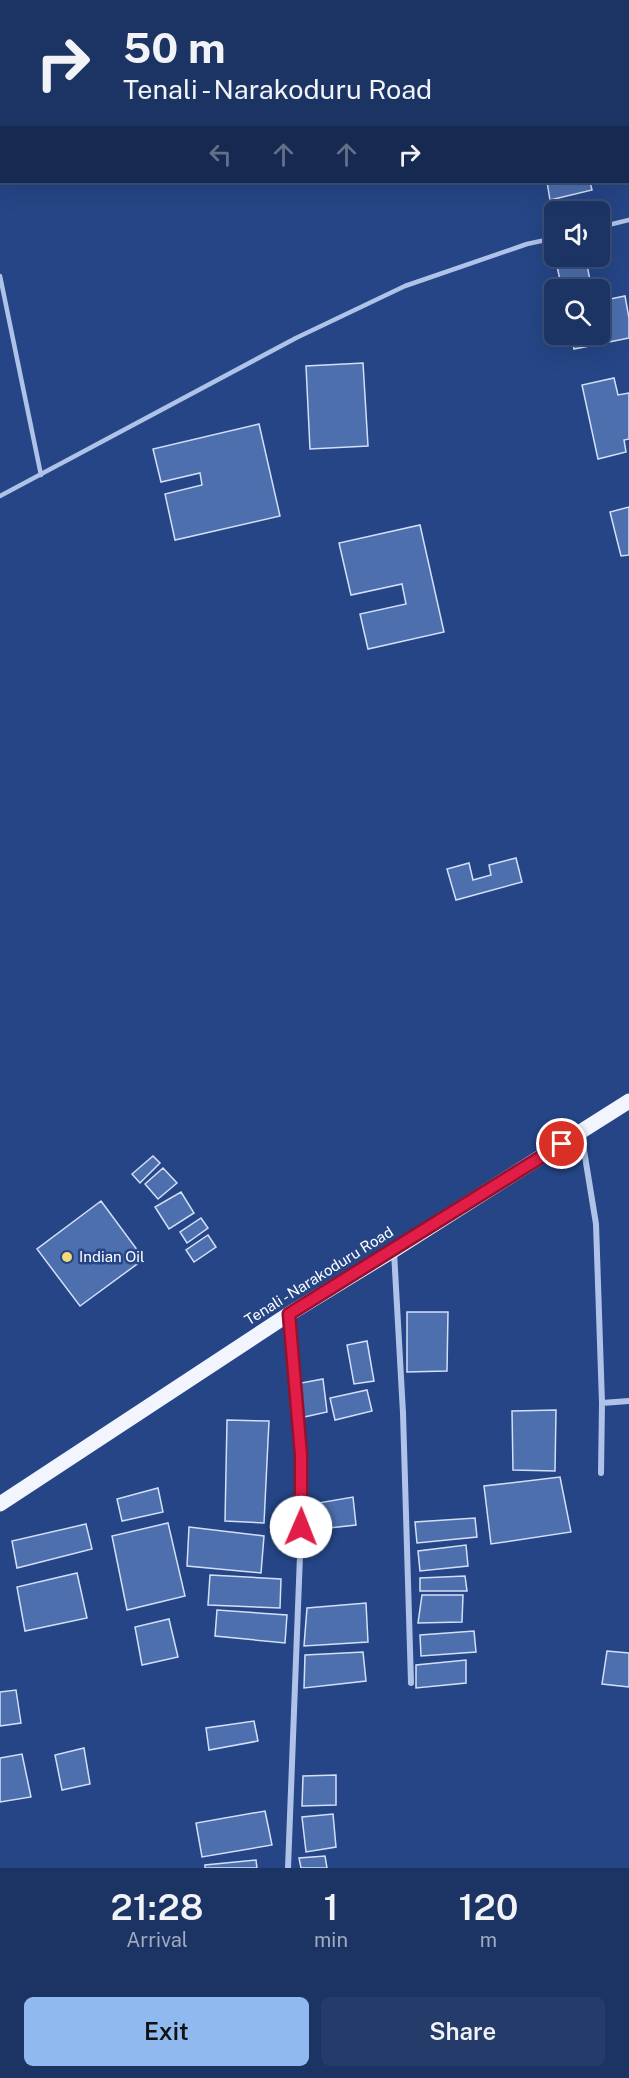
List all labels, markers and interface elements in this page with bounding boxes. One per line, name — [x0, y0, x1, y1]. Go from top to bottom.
text: 50 m — [123, 23, 226, 72]
icon: right — [24, 24, 102, 102]
text: Tenali - Narakoduru Road — [123, 73, 432, 105]
icon: left — [204, 138, 237, 171]
icon: ahead — [267, 138, 300, 171]
icon: ahead — [330, 138, 363, 171]
icon: right — [393, 138, 426, 171]
map controls — [544, 201, 610, 345]
button: sound — [544, 201, 610, 267]
button: search — [544, 279, 610, 345]
pin — [536, 1118, 587, 1169]
icon: arrive — [545, 1127, 578, 1160]
street label: Tenali - Narakoduru Road — [241, 1223, 396, 1328]
place label: Indian Oil — [79, 1248, 145, 1265]
marker: Indian Oil — [60, 1250, 74, 1264]
position arrow — [269, 1495, 333, 1559]
text: 21:28 — [111, 1886, 204, 1928]
text: 1 — [323, 1886, 339, 1928]
text: 120 — [458, 1886, 518, 1928]
text: Arrival — [126, 1928, 188, 1952]
text: min — [314, 1928, 348, 1952]
text: m — [480, 1928, 497, 1952]
button: Exit — [24, 1997, 309, 2066]
button: Share — [321, 1997, 605, 2066]

